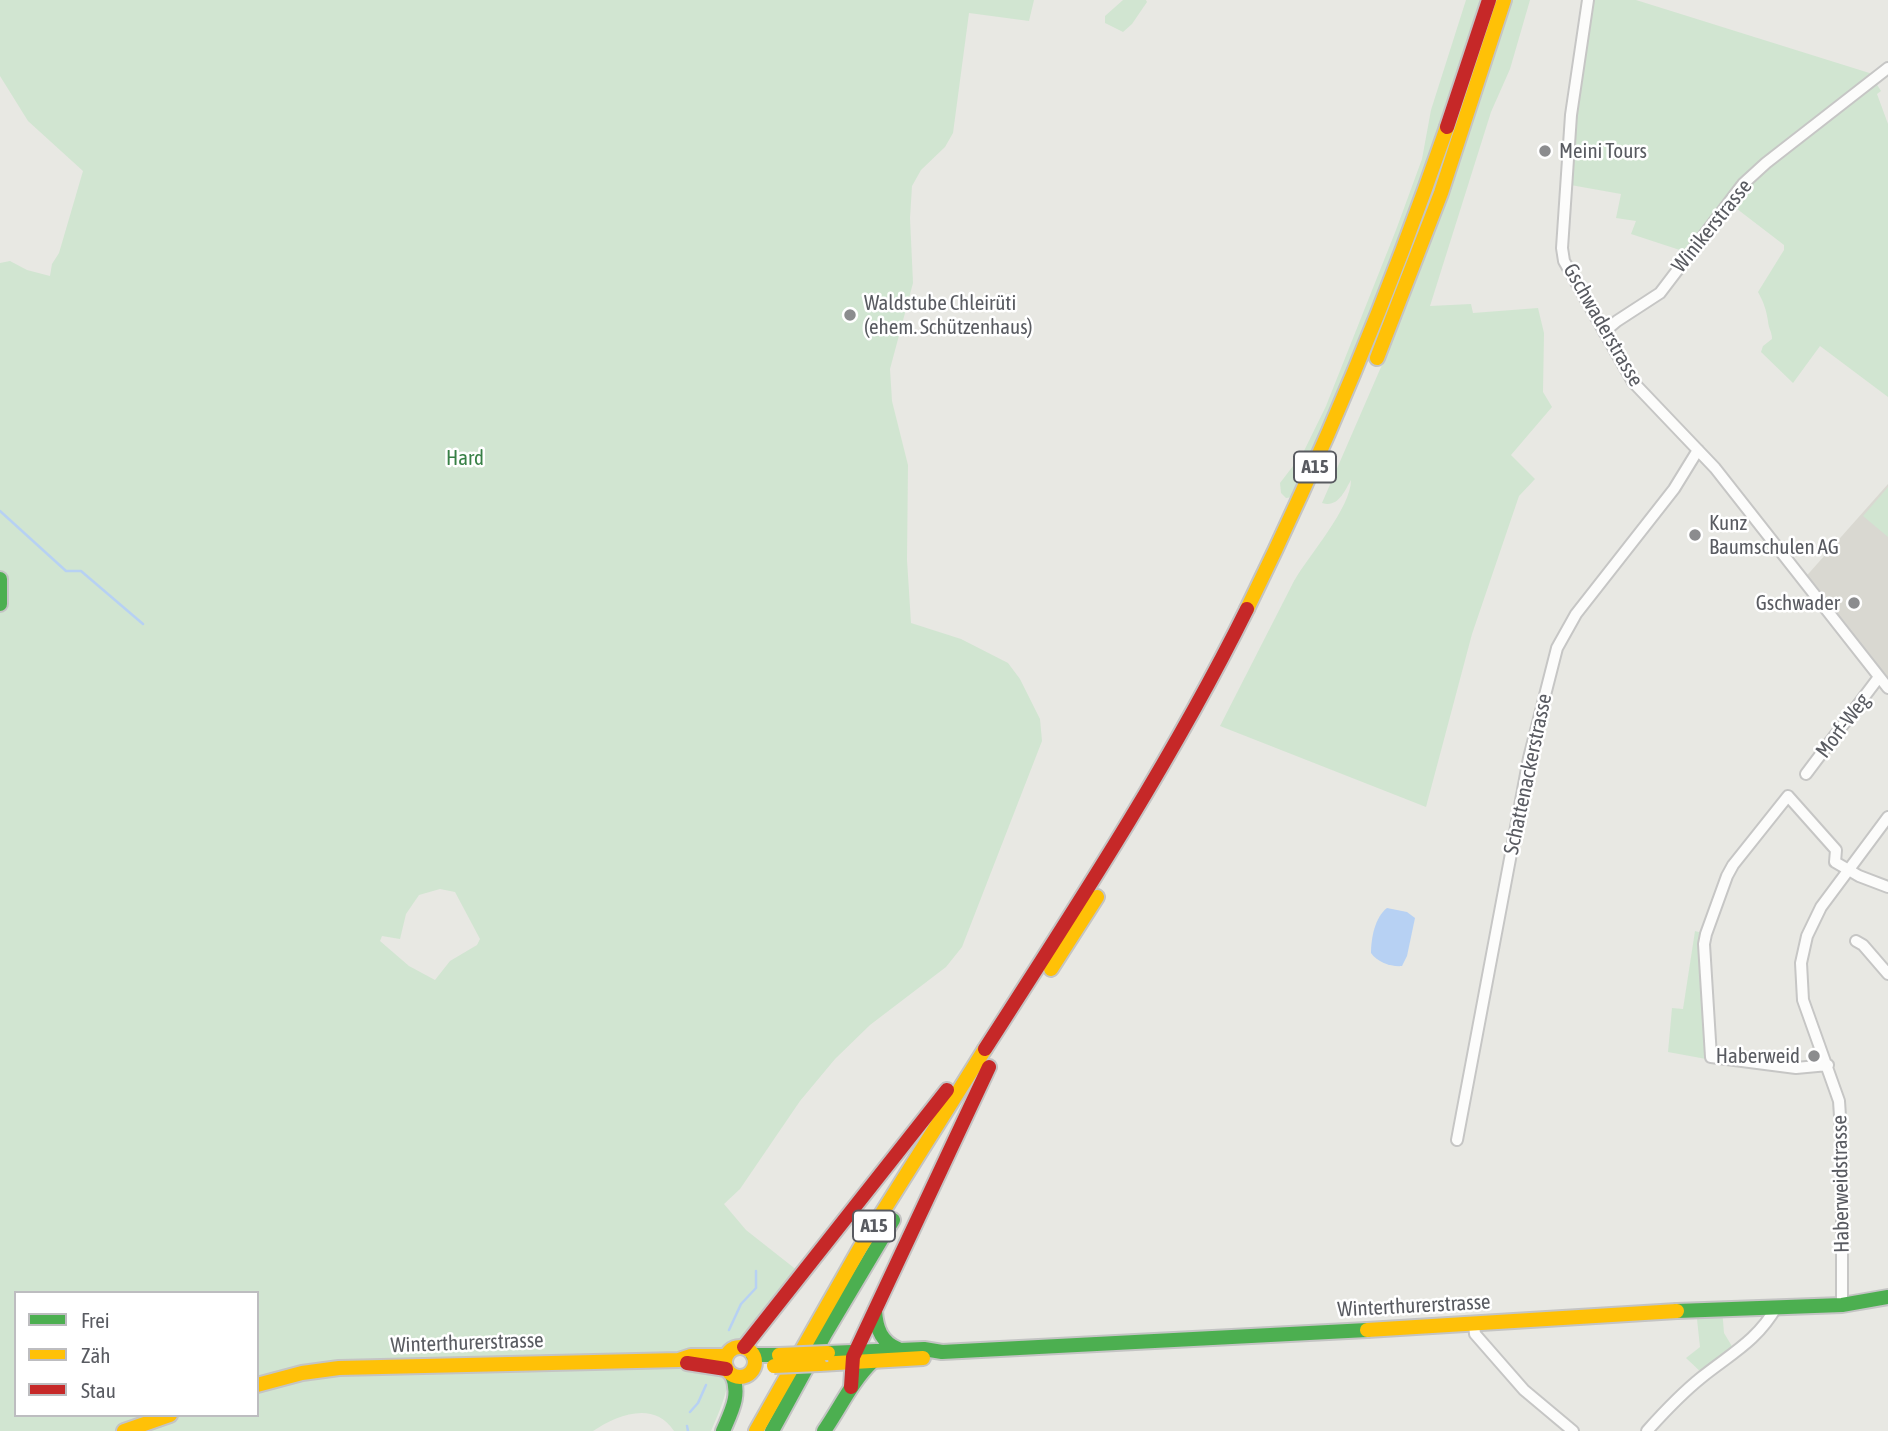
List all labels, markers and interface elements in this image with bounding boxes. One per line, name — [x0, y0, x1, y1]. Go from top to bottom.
place label: Meini Tours — [1559, 138, 1647, 164]
marker: Meini Tours — [1537, 143, 1553, 159]
street label: Winikerstrasse — [1667, 174, 1757, 278]
street label: Gschwaderstrasse — [1558, 259, 1648, 391]
place label: Waldstube Chleirüti (ehem. Schützenhaus) — [864, 290, 1033, 340]
marker: Waldstube Chleirüti (ehem. Schützenhaus) — [842, 307, 858, 323]
park label: Hard — [446, 445, 484, 471]
road number: A15 — [1294, 452, 1336, 482]
place label: Kunz Baumschulen AG — [1709, 510, 1839, 560]
marker: Kunz Baumschulen AG — [1687, 527, 1703, 543]
place label: Gschwader — [1756, 590, 1840, 616]
marker: Gschwader — [1846, 595, 1862, 611]
street label: Morf-Weg — [1811, 689, 1875, 763]
street label: Schattenackerstrasse — [1499, 691, 1557, 857]
place label: Haberweid — [1716, 1043, 1800, 1069]
marker: Haberweid — [1806, 1048, 1822, 1064]
street label: Haberweidstrasse — [1827, 1115, 1855, 1253]
road number: A15 — [853, 1210, 895, 1242]
street label: Winterthurerstrasse — [1337, 1289, 1491, 1323]
legend — [14, 1291, 259, 1417]
text: Frei — [81, 1308, 110, 1332]
street label: Winterthurerstrasse — [390, 1328, 544, 1358]
text: Zäh — [81, 1343, 110, 1367]
text: Stau — [81, 1378, 116, 1402]

